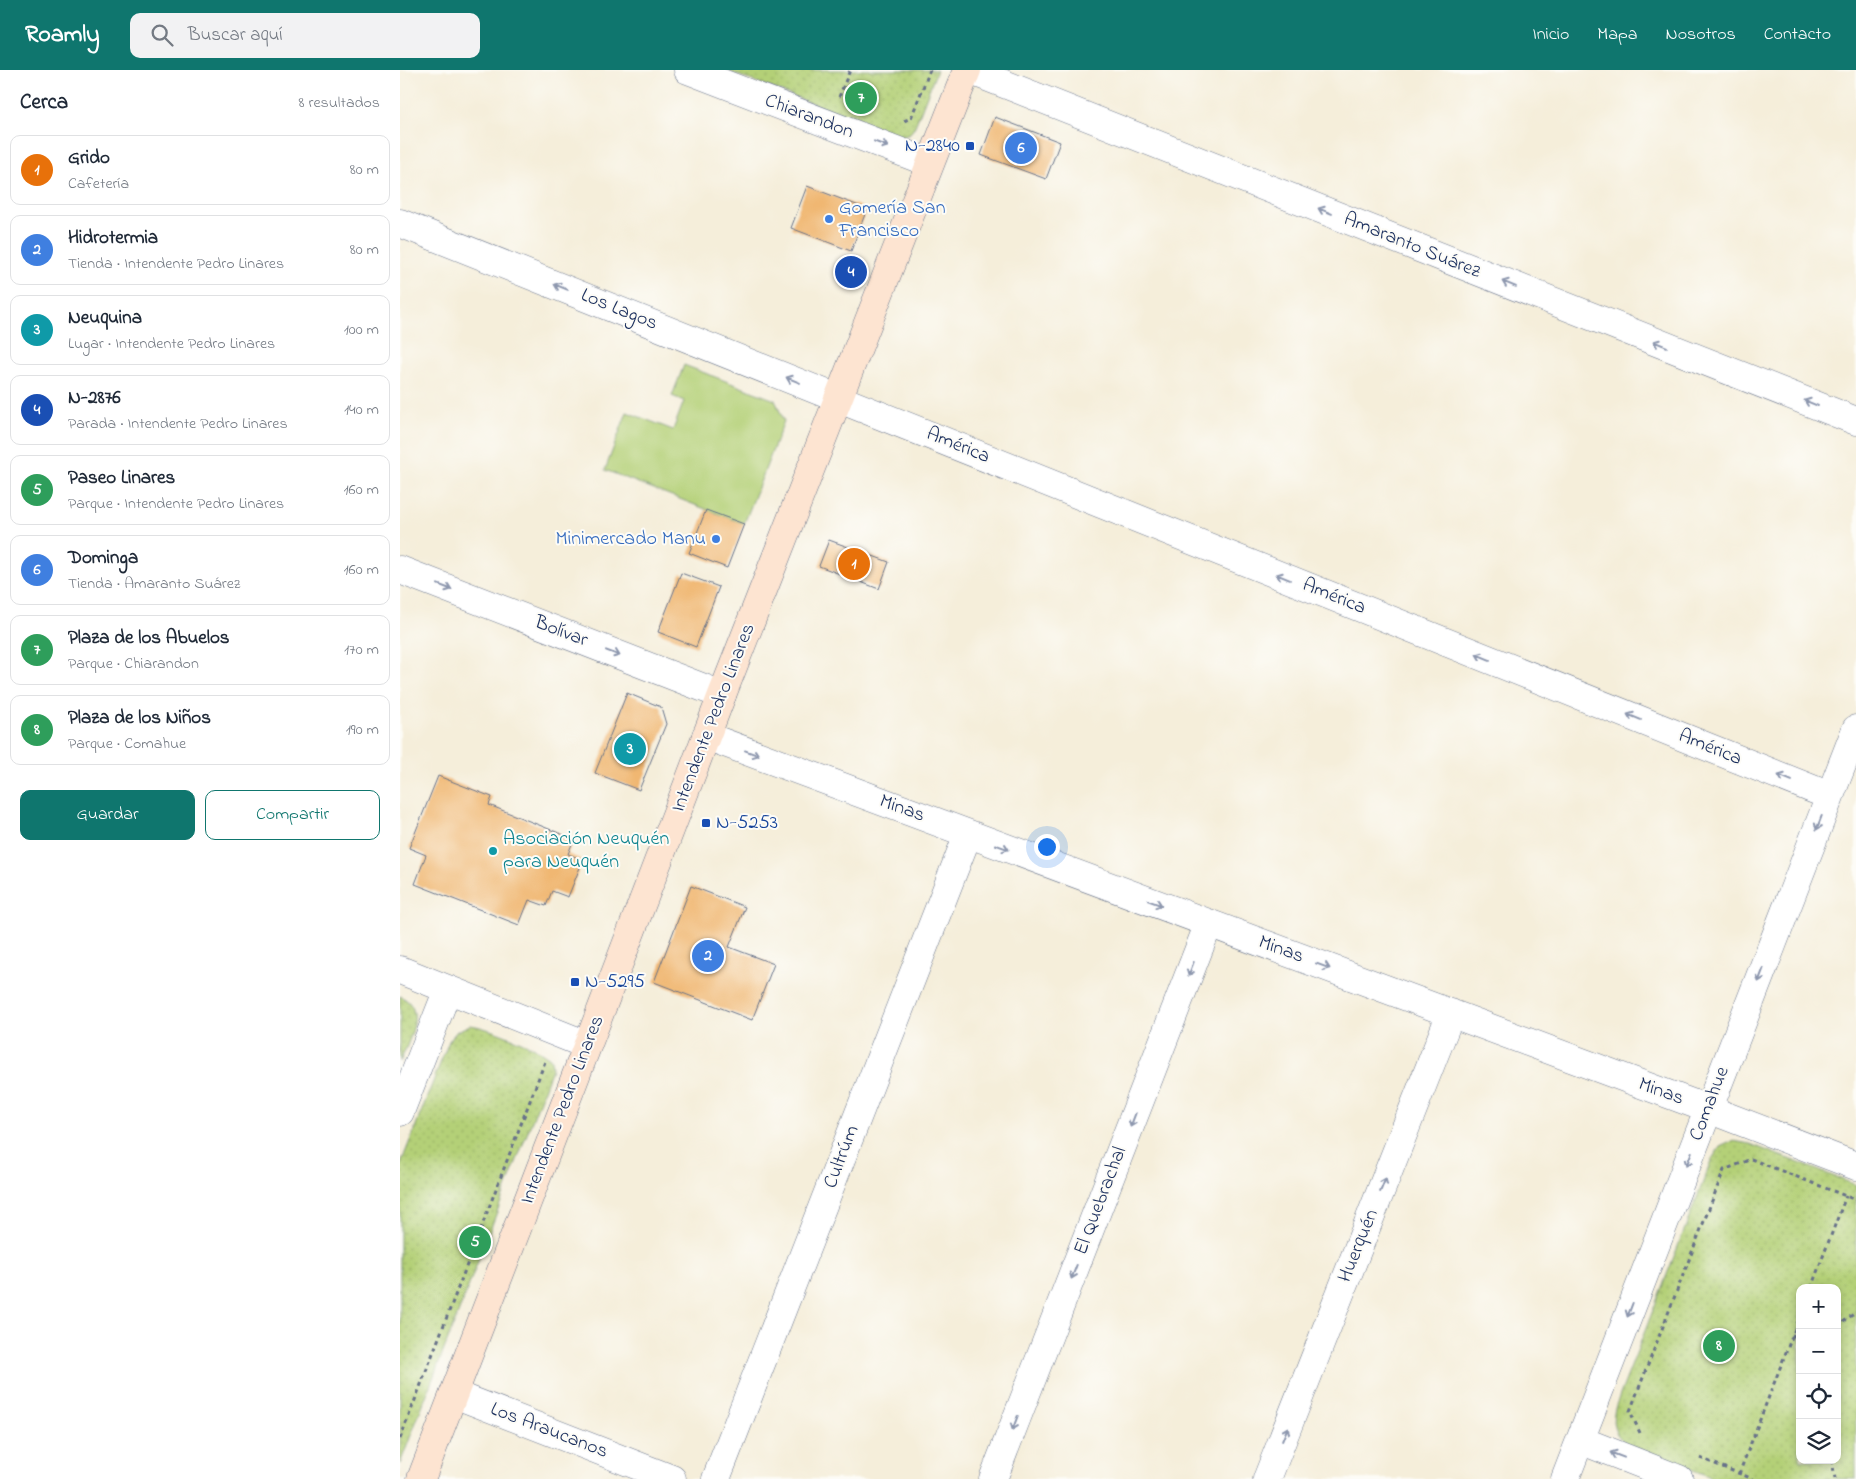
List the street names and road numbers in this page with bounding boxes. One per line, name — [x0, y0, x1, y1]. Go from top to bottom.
street label: Chiarandon — [760, 87, 858, 147]
street label: Amaranto Suárez — [1339, 205, 1485, 287]
street label: Los Lagos — [576, 281, 662, 339]
street label: América — [922, 420, 994, 472]
street label: América — [1298, 571, 1370, 623]
street label: Bolívar — [529, 608, 593, 656]
street label: Intendente Pedro Linares — [665, 619, 763, 817]
street label: América — [1674, 722, 1746, 774]
street label: Minas — [875, 787, 929, 831]
street label: Minas — [1254, 928, 1308, 972]
street label: Intendente Pedro Linares — [514, 1011, 612, 1209]
street label: Comahue — [1683, 1063, 1737, 1145]
street label: Minas — [1634, 1070, 1688, 1114]
street label: Cultrúm — [817, 1121, 867, 1193]
street label: El Quebrachal — [1067, 1143, 1135, 1259]
street label: Huerquén — [1331, 1205, 1387, 1287]
street label: Los Araucanos — [486, 1395, 612, 1467]

